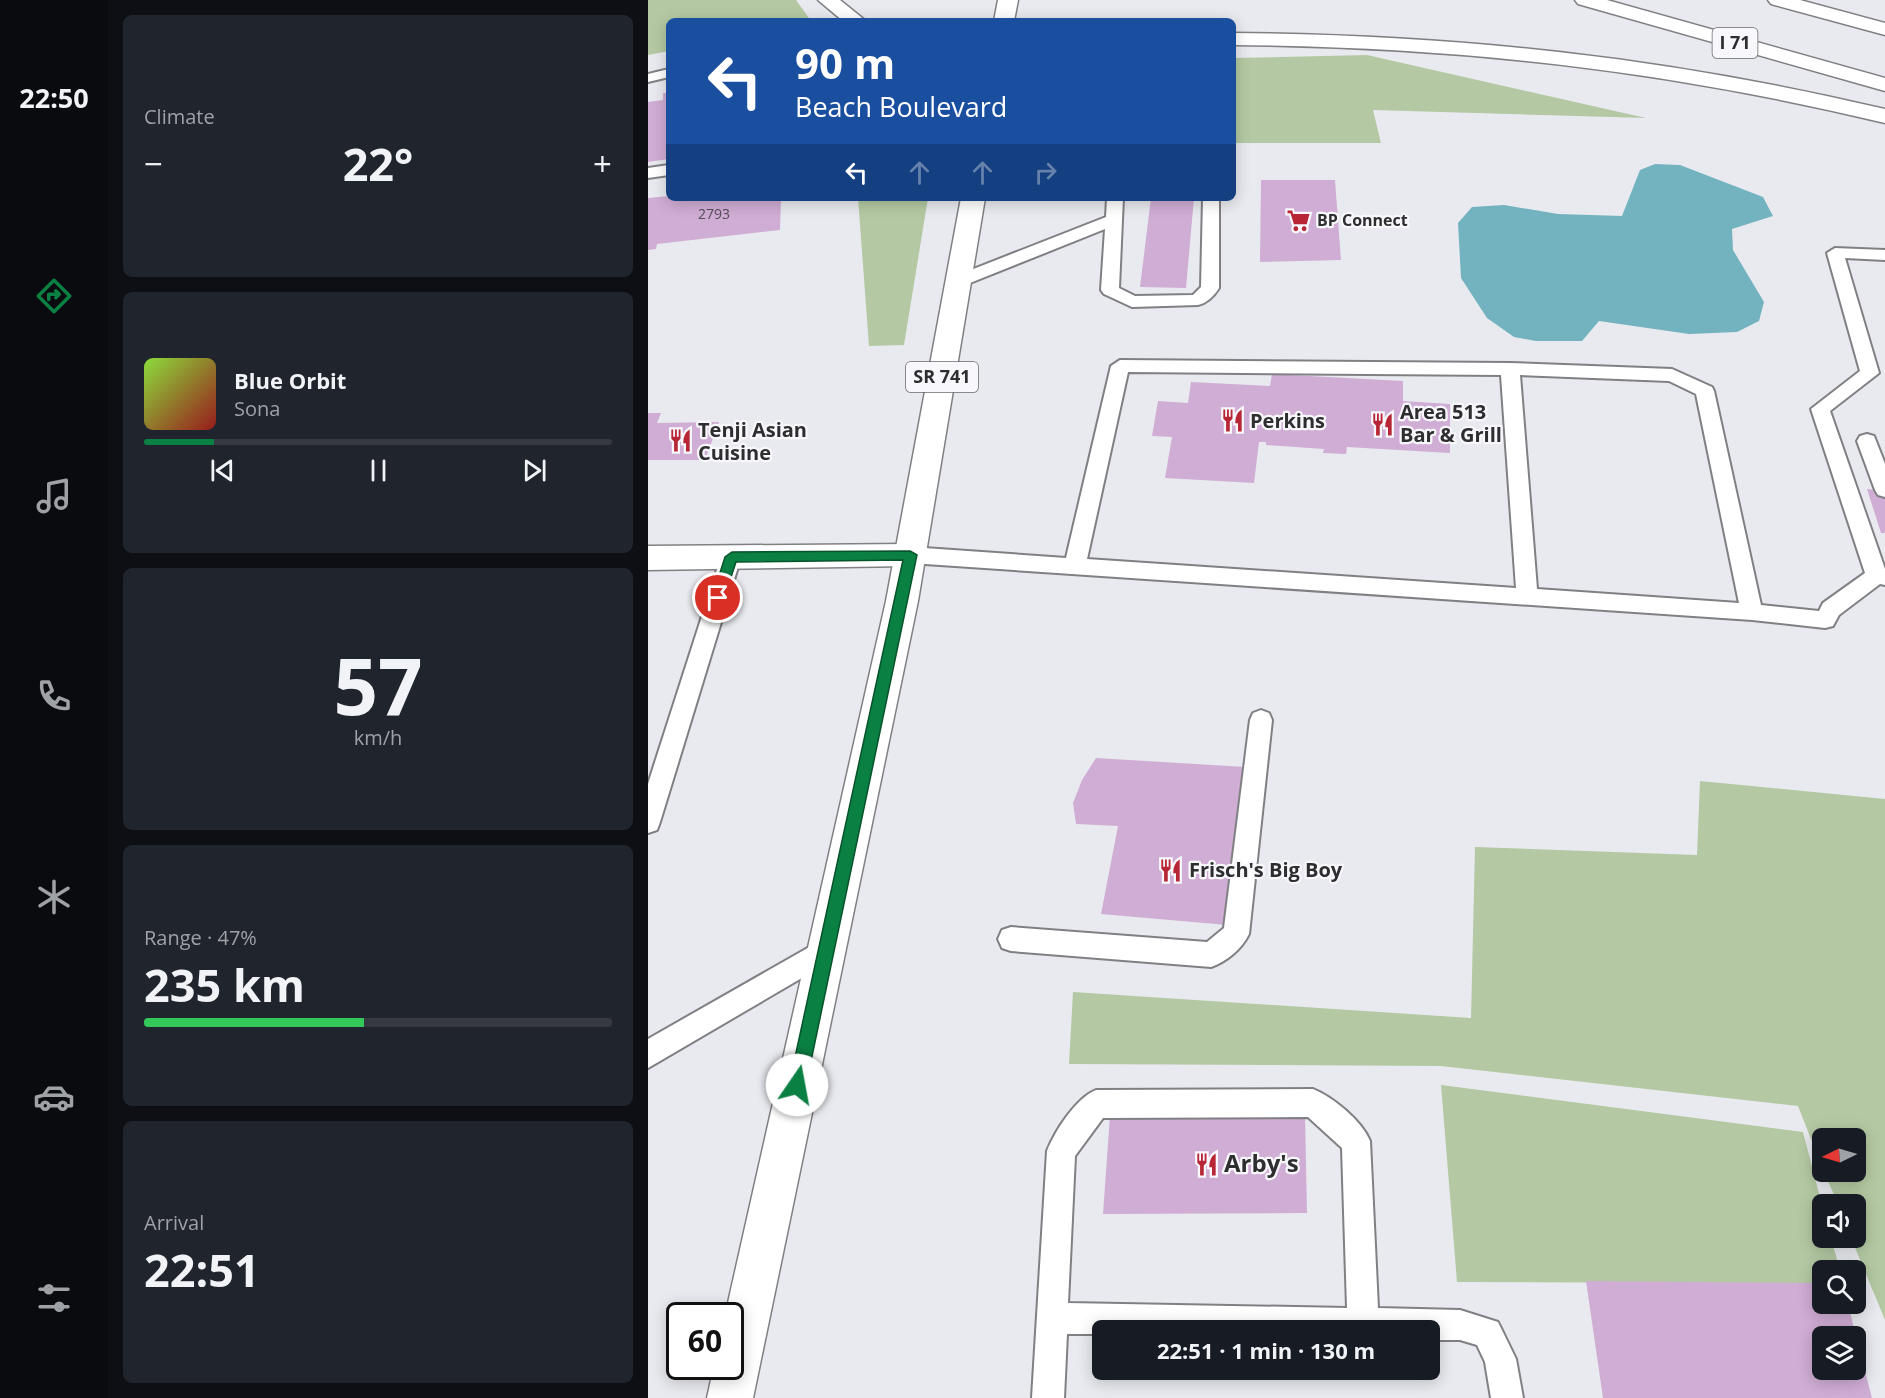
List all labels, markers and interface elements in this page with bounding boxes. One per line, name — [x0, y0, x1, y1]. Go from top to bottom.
road number: I 71 — [1712, 28, 1758, 58]
text: 90 m — [795, 34, 895, 91]
icon: left — [696, 42, 774, 120]
text: 22:50 — [19, 79, 89, 116]
text: Beach Boulevard — [795, 88, 1007, 125]
text: Climate — [144, 103, 215, 130]
text: 22° — [343, 133, 413, 194]
text: − — [144, 141, 163, 186]
text: + — [593, 141, 612, 186]
icon: left — [840, 156, 873, 189]
icon: ahead — [903, 156, 936, 189]
icon: ahead — [966, 156, 999, 189]
icon: right — [1029, 156, 1062, 189]
house number: 2793 — [698, 204, 730, 223]
supermarket icon: BP Connect — [1286, 207, 1312, 233]
place label: BP Connect — [1317, 209, 1408, 231]
icon: directions — [33, 275, 75, 317]
road number: SR 741 — [906, 362, 978, 392]
text: Blue Orbit — [234, 365, 346, 395]
text: Sona — [234, 395, 280, 422]
place label: Area 513 Bar & Grill — [1400, 398, 1502, 448]
place label: Perkins — [1250, 407, 1325, 434]
restaurant icon: Perkins — [1219, 408, 1245, 434]
restaurant icon: Area 513 Bar & Grill — [1369, 411, 1395, 437]
place label: Tenji Asian Cuisine — [698, 416, 807, 466]
restaurant icon: Tenji Asian Cuisine — [667, 428, 693, 454]
icon: previous — [206, 454, 239, 487]
icon: pause — [362, 454, 395, 487]
icon: next — [518, 454, 551, 487]
icon: music — [33, 475, 75, 517]
pin — [692, 572, 743, 623]
icon: arrive — [701, 581, 734, 614]
text: 57 — [333, 632, 423, 738]
icon: phone — [33, 675, 75, 717]
text: km/h — [354, 724, 402, 751]
place label: Frisch's Big Boy — [1189, 856, 1343, 883]
restaurant icon: Frisch's Big Boy — [1158, 857, 1184, 883]
icon: climate — [33, 876, 75, 918]
text: Range · 47% — [144, 924, 257, 951]
text: 235 km — [144, 954, 305, 1015]
position arrow — [765, 1053, 829, 1117]
icon: car — [33, 1076, 75, 1118]
north arrow — [1812, 1128, 1866, 1182]
map controls — [1812, 1128, 1866, 1380]
place label: Arby's — [1224, 1146, 1299, 1179]
restaurant icon: Arby's — [1193, 1151, 1219, 1177]
button: sound — [1812, 1194, 1866, 1248]
text: Arrival — [144, 1209, 204, 1236]
text: 22:51 — [144, 1239, 260, 1300]
button: search — [1812, 1260, 1866, 1314]
icon: filters — [33, 1277, 75, 1319]
speed limit sign: 60 — [666, 1302, 744, 1380]
button: layers — [1812, 1326, 1866, 1380]
text: 22:51 · 1 min · 130 m — [1157, 1335, 1375, 1365]

